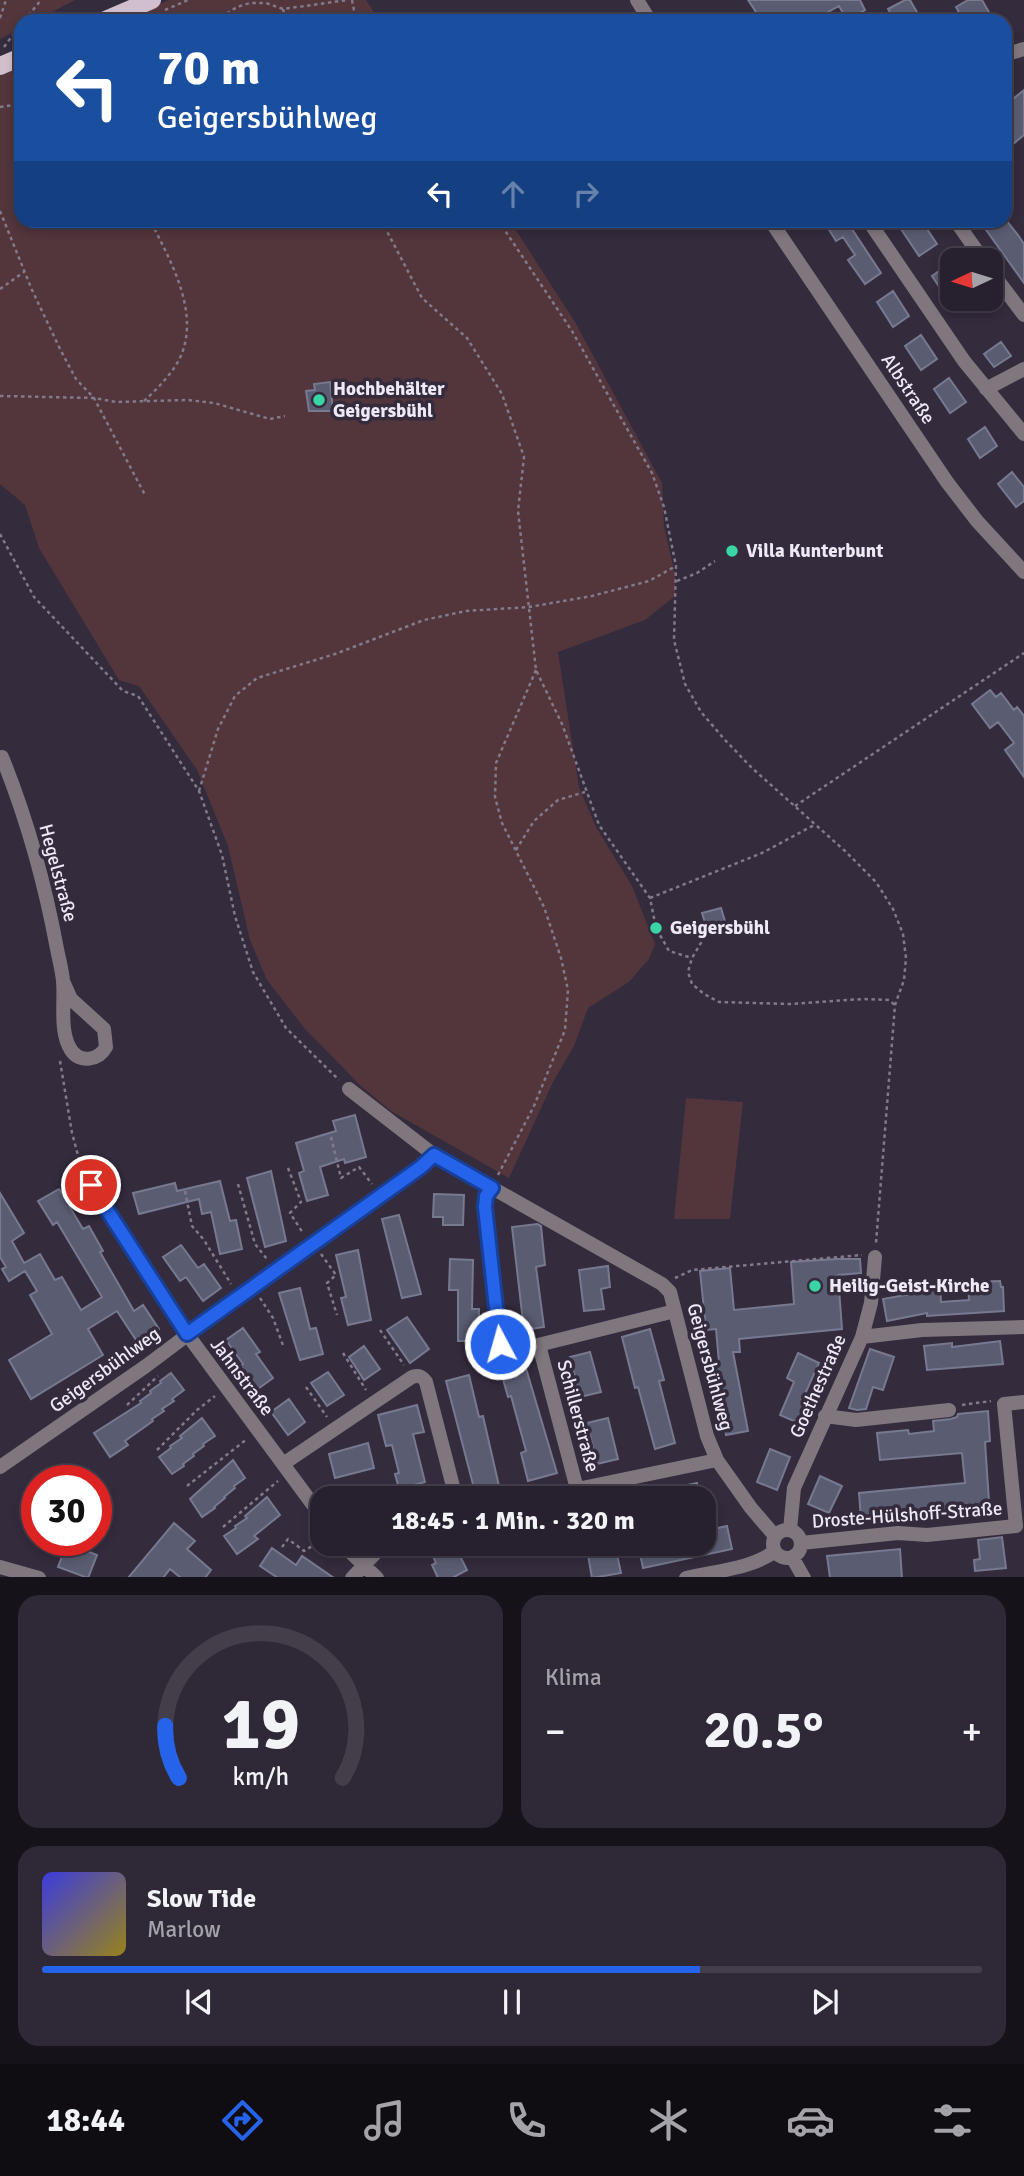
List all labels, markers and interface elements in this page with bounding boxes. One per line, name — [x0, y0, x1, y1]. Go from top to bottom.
text: 70 m — [157, 38, 260, 98]
icon: left — [42, 42, 133, 133]
text: Geigersbühlweg — [157, 98, 378, 137]
icon: left — [421, 175, 459, 213]
icon: ahead — [494, 175, 532, 213]
icon: right — [567, 175, 605, 213]
north arrow — [940, 248, 1003, 312]
map controls — [940, 248, 1003, 311]
street label: Albstraße — [876, 349, 940, 429]
place label: Hochbehälter Geigersbühl — [333, 377, 445, 423]
marker: Hochbehälter Geigersbühl — [311, 392, 327, 408]
place label: Villa Kunterbunt — [746, 539, 883, 563]
marker: Villa Kunterbunt — [724, 543, 740, 559]
street label: Hegelstraße — [33, 821, 83, 925]
place label: Geigersbühl — [670, 916, 770, 940]
marker: Geigersbühl — [648, 920, 664, 936]
pin — [61, 1155, 121, 1215]
icon: arrive — [72, 1166, 110, 1204]
place label: Heilig-Geist-Kirche — [829, 1274, 990, 1298]
marker: Heilig-Geist-Kirche — [807, 1278, 823, 1294]
street label: Geigersbühlweg — [681, 1301, 739, 1433]
position arrow — [463, 1307, 537, 1381]
street label: Geigersbühlweg — [45, 1322, 165, 1418]
street label: Goethestraße — [784, 1330, 852, 1442]
street label: Jahnstraße — [205, 1333, 279, 1421]
street label: Schillerstraße — [552, 1357, 604, 1475]
speed limit sign: 30 — [21, 1465, 112, 1556]
street label: Droste-Hülshoff-Straße — [811, 1496, 1003, 1534]
text: 18:45 · 1 Min. · 320 m — [391, 1505, 635, 1537]
text: Klima — [545, 1663, 602, 1692]
text: 19 — [221, 1680, 300, 1769]
text: 20.5° — [704, 1698, 823, 1762]
text: − — [545, 1708, 566, 1755]
text: + — [961, 1708, 982, 1755]
text: km/h — [232, 1760, 289, 1791]
text: Slow Tide — [147, 1883, 256, 1915]
text: Marlow — [147, 1915, 221, 1944]
icon: previous — [180, 1983, 218, 2021]
icon: pause — [493, 1983, 531, 2021]
icon: next — [806, 1983, 844, 2021]
icon: directions — [218, 2096, 267, 2145]
icon: music — [360, 2096, 409, 2145]
icon: phone — [502, 2096, 551, 2145]
icon: climate — [644, 2096, 693, 2145]
icon: car — [786, 2096, 835, 2145]
icon: filters — [928, 2096, 977, 2145]
text: 18:44 — [47, 2101, 125, 2140]

